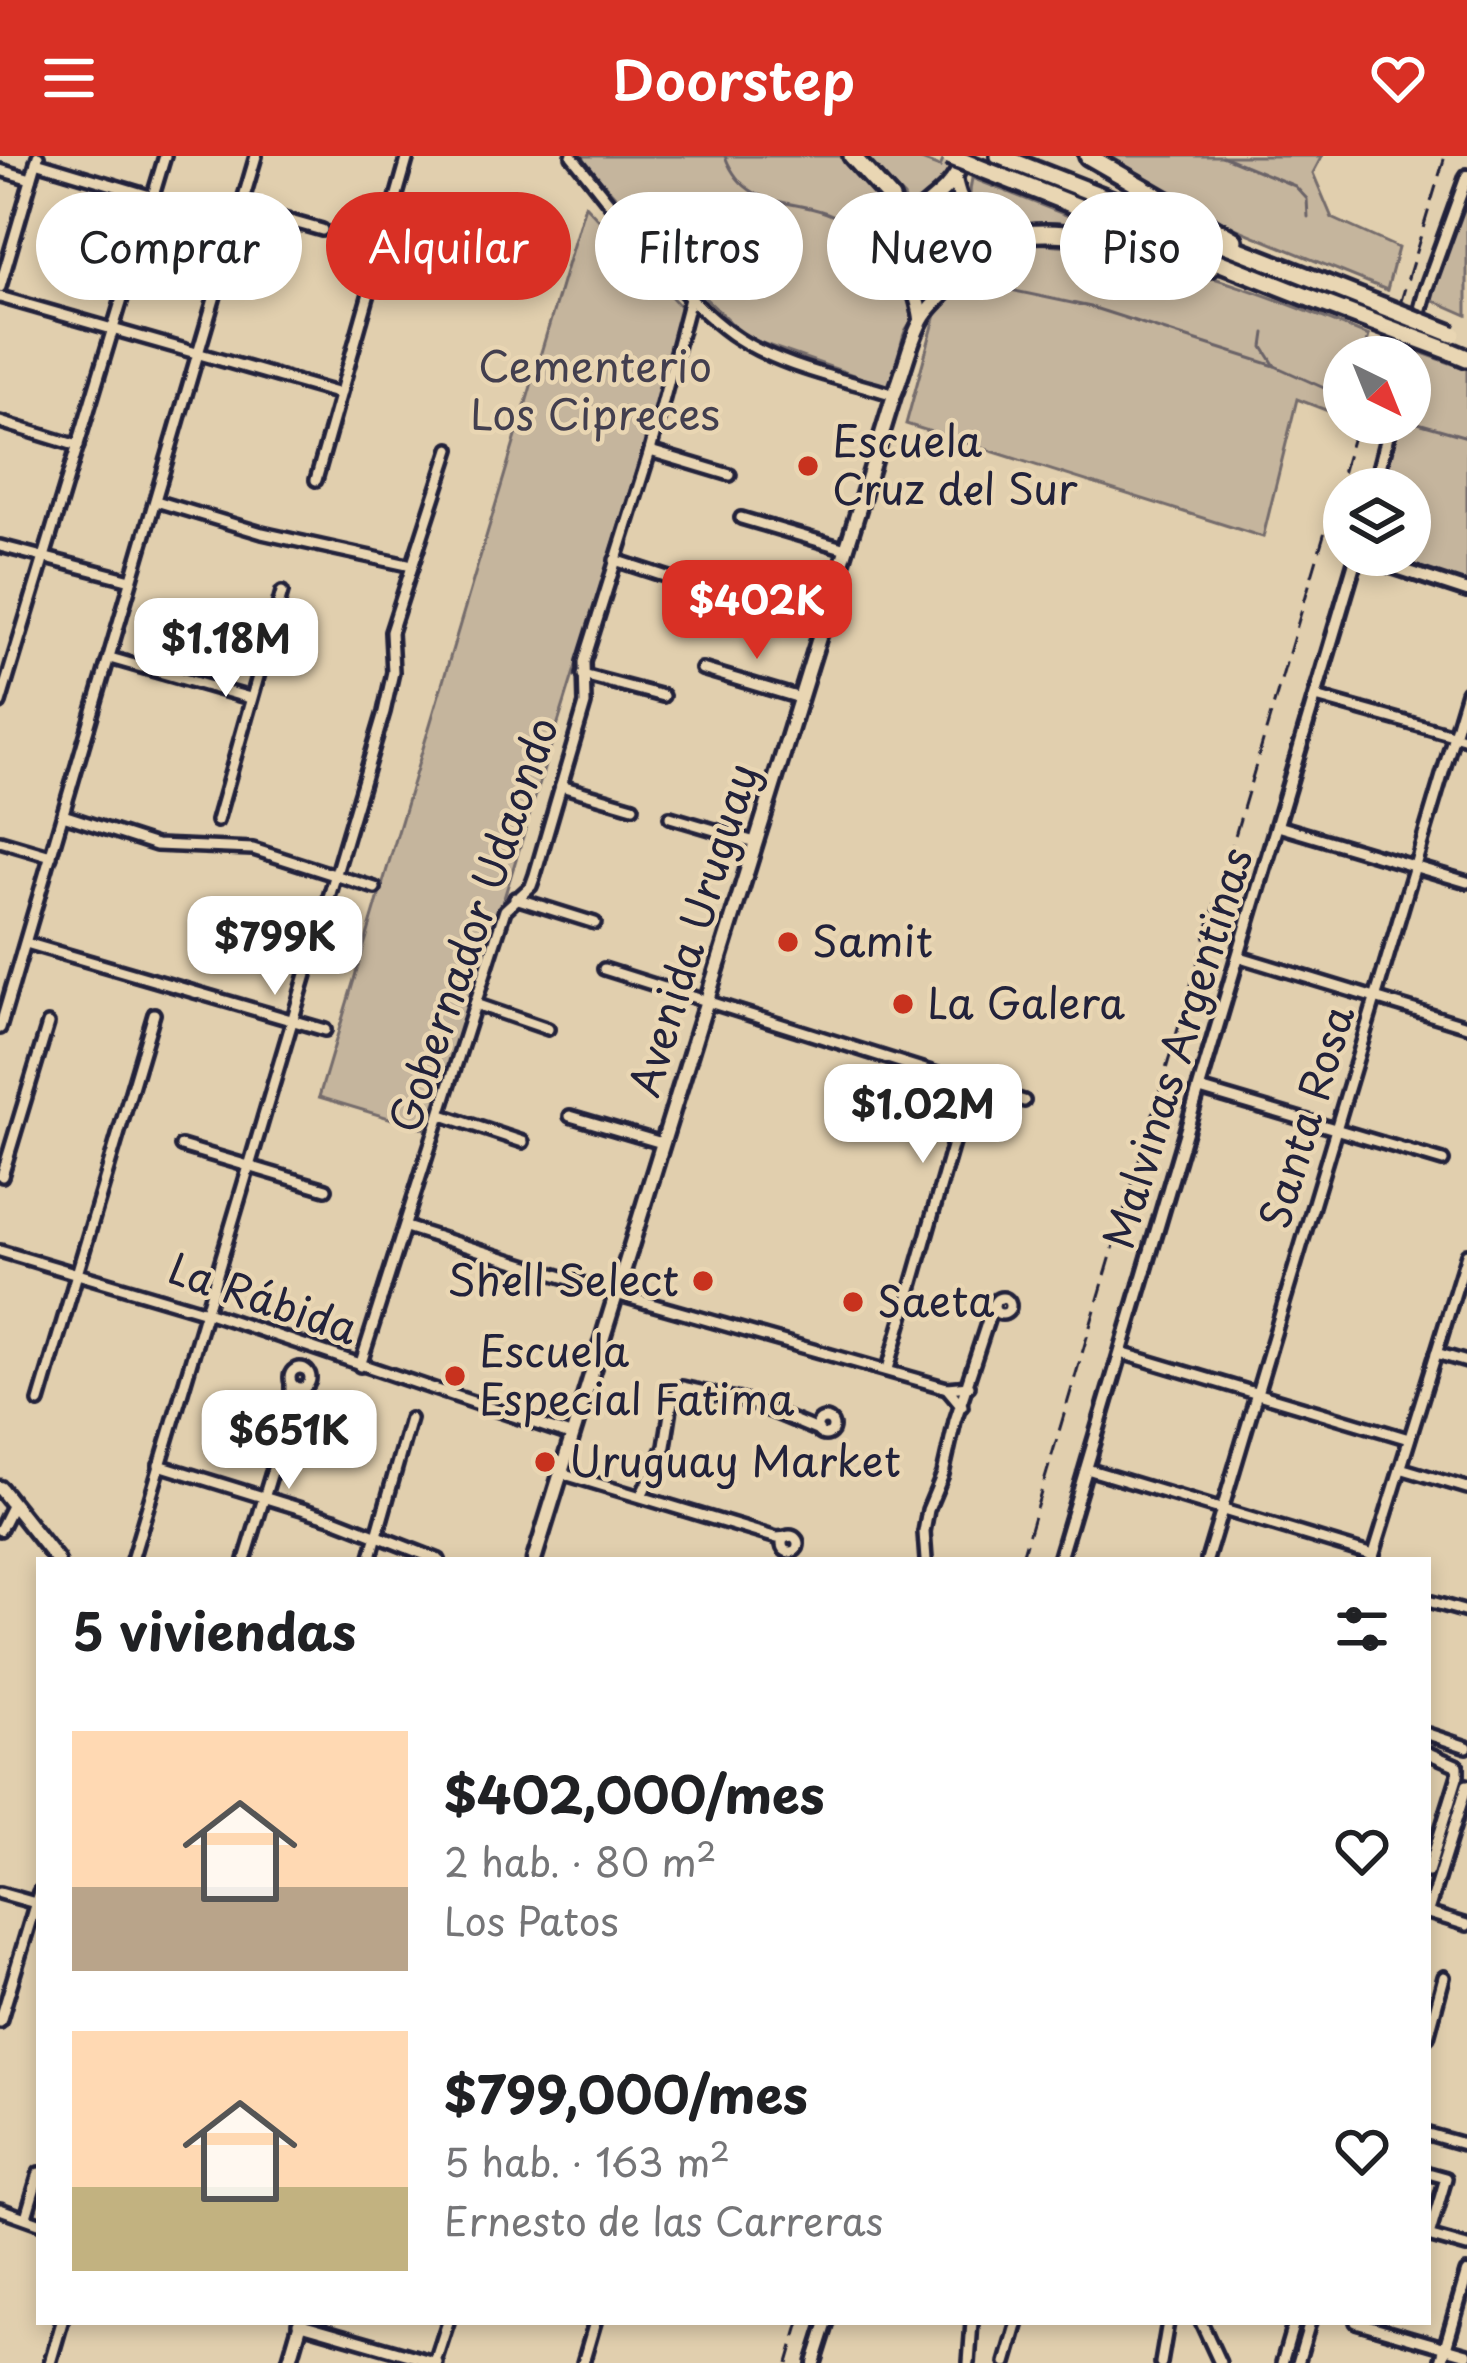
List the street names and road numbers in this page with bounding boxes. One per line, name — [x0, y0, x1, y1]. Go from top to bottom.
street label: Gobernador Udaondo — [371, 708, 572, 1140]
street label: Avenida Uruguay — [611, 755, 772, 1104]
street label: Malvinas Argentinas — [1085, 839, 1267, 1256]
street label: Santa Rosa — [1241, 997, 1368, 1236]
street label: La Rábida — [161, 1235, 367, 1359]

